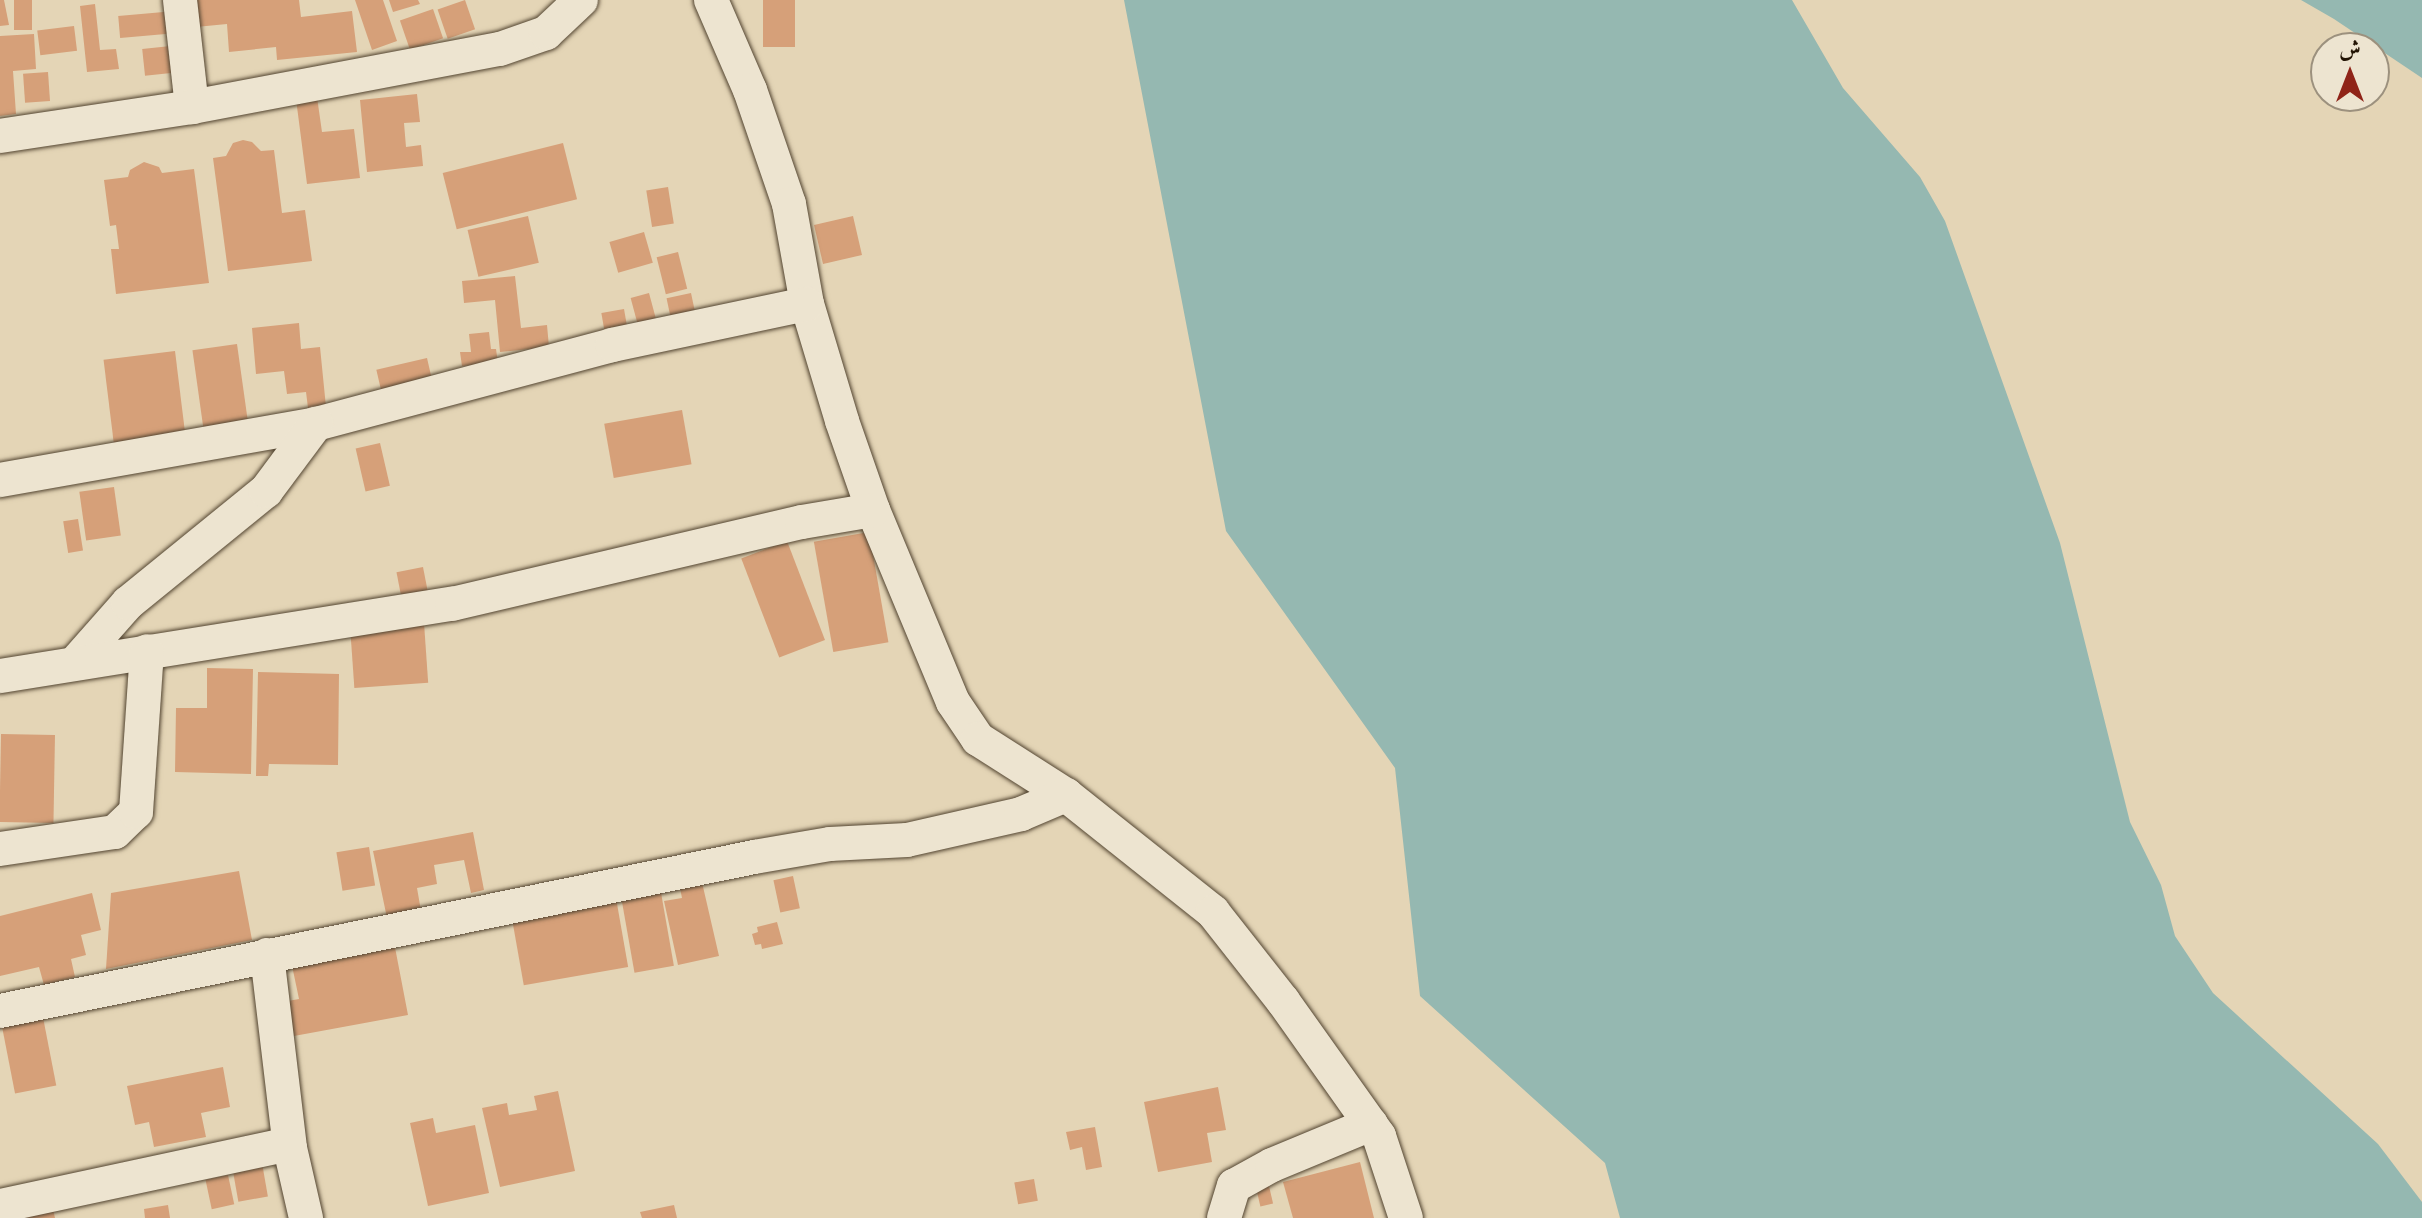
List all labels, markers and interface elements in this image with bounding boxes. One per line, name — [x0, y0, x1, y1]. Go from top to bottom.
north arrow — [2310, 32, 2390, 112]
text: ش — [2339, 36, 2361, 64]

